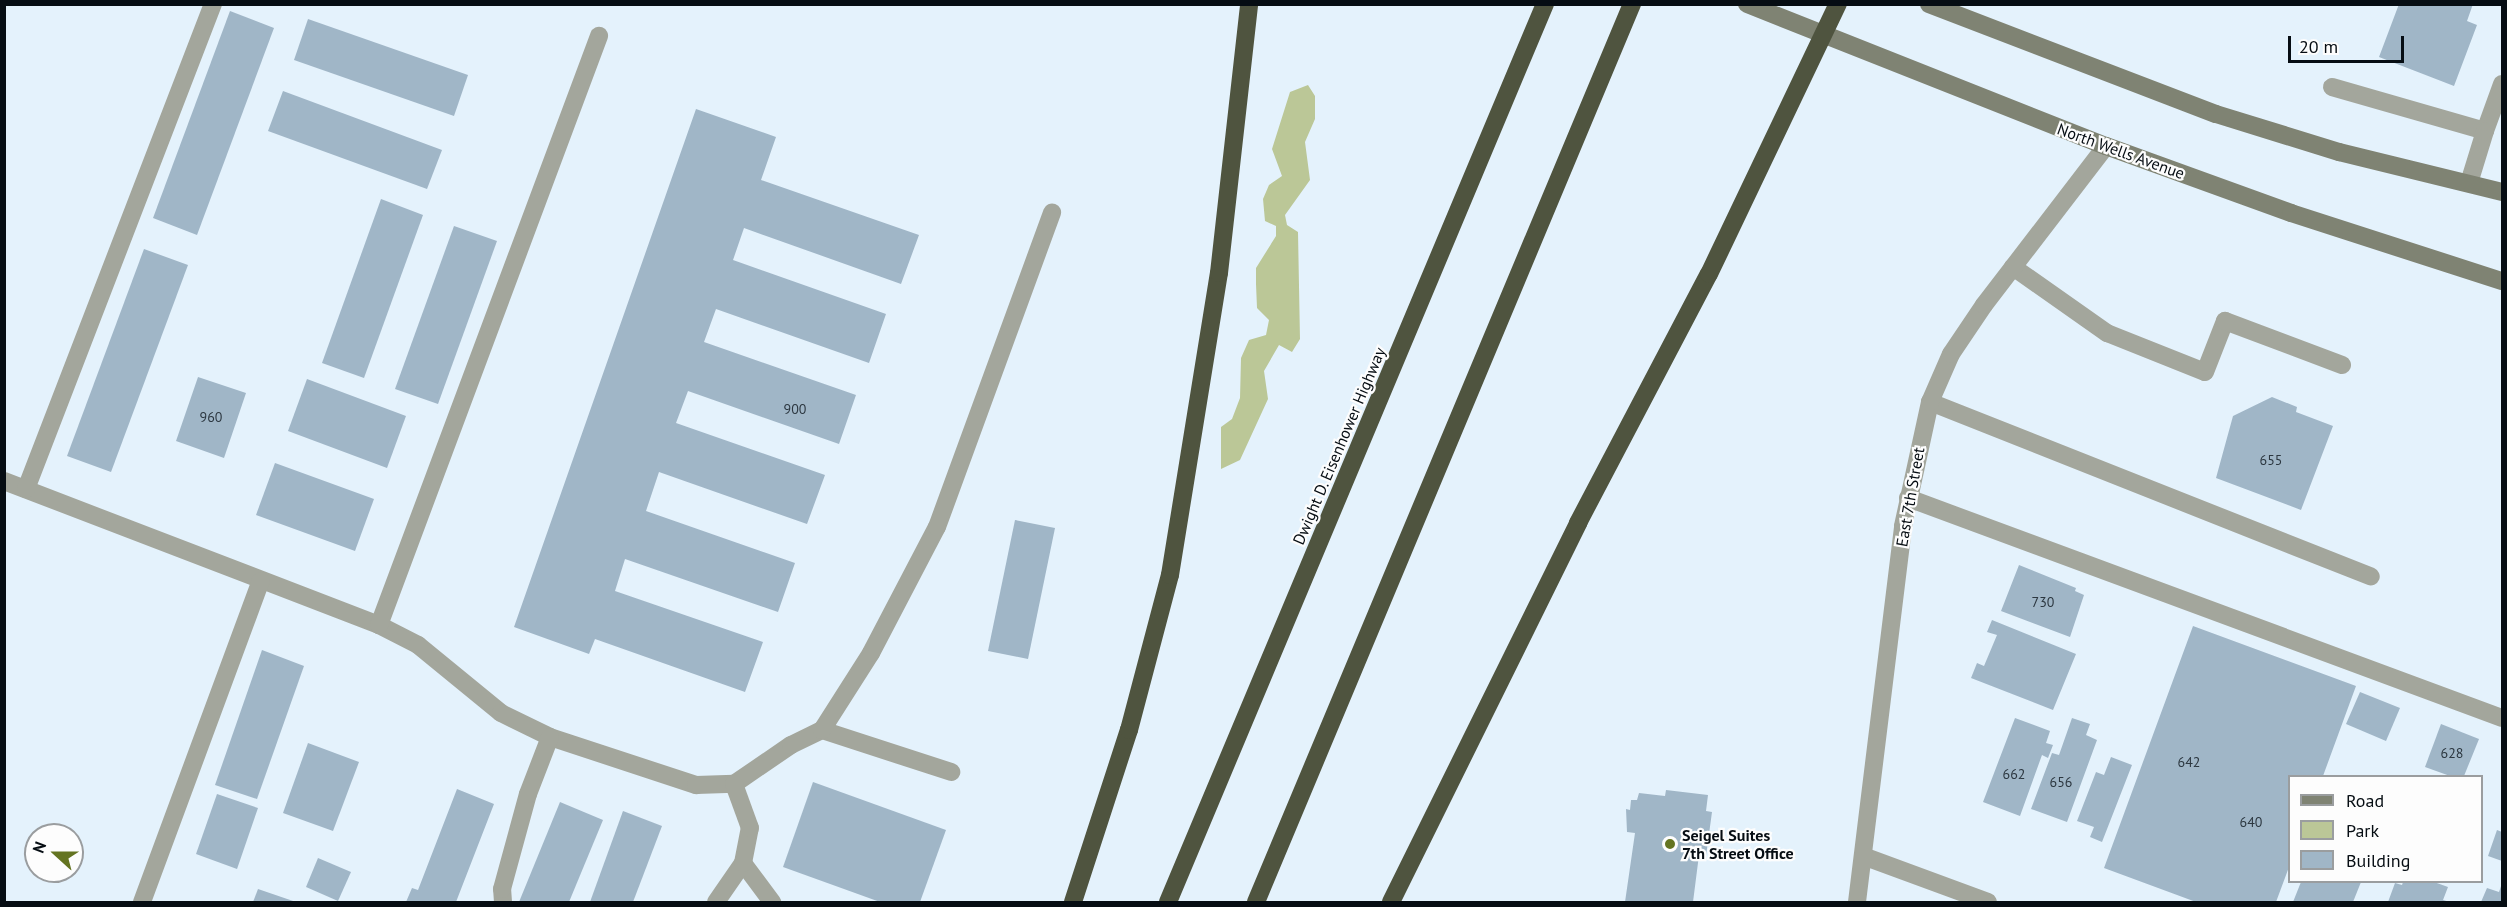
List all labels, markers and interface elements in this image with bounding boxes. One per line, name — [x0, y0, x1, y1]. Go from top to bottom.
scale bar — [2291, 24, 2406, 62]
text: 20 m — [2299, 35, 2338, 58]
street label: North Wells Avenue — [2054, 119, 2188, 183]
street label: Dwight D. Eisenhower Highway — [1288, 344, 1390, 548]
house number: 900 — [784, 401, 806, 417]
house number: 960 — [200, 409, 222, 425]
street label: East 7th Street — [1892, 446, 1928, 548]
house number: 655 — [2260, 452, 2282, 468]
house number: 730 — [2032, 594, 2054, 610]
house number: 628 — [2441, 745, 2463, 761]
house number: 642 — [2178, 754, 2200, 770]
house number: 662 — [2003, 766, 2025, 782]
house number: 656 — [2050, 774, 2072, 790]
legend — [2288, 775, 2483, 883]
text: Road — [2346, 789, 2384, 812]
house number: 640 — [2240, 814, 2262, 830]
text: Park — [2346, 819, 2379, 842]
north arrow — [24, 823, 84, 883]
place label: Seigel Suites 7th Street Office — [1682, 825, 1794, 863]
marker: Seigel Suites 7th Street Office — [1663, 837, 1677, 851]
text: N — [28, 839, 50, 856]
text: Building — [2346, 849, 2410, 872]

